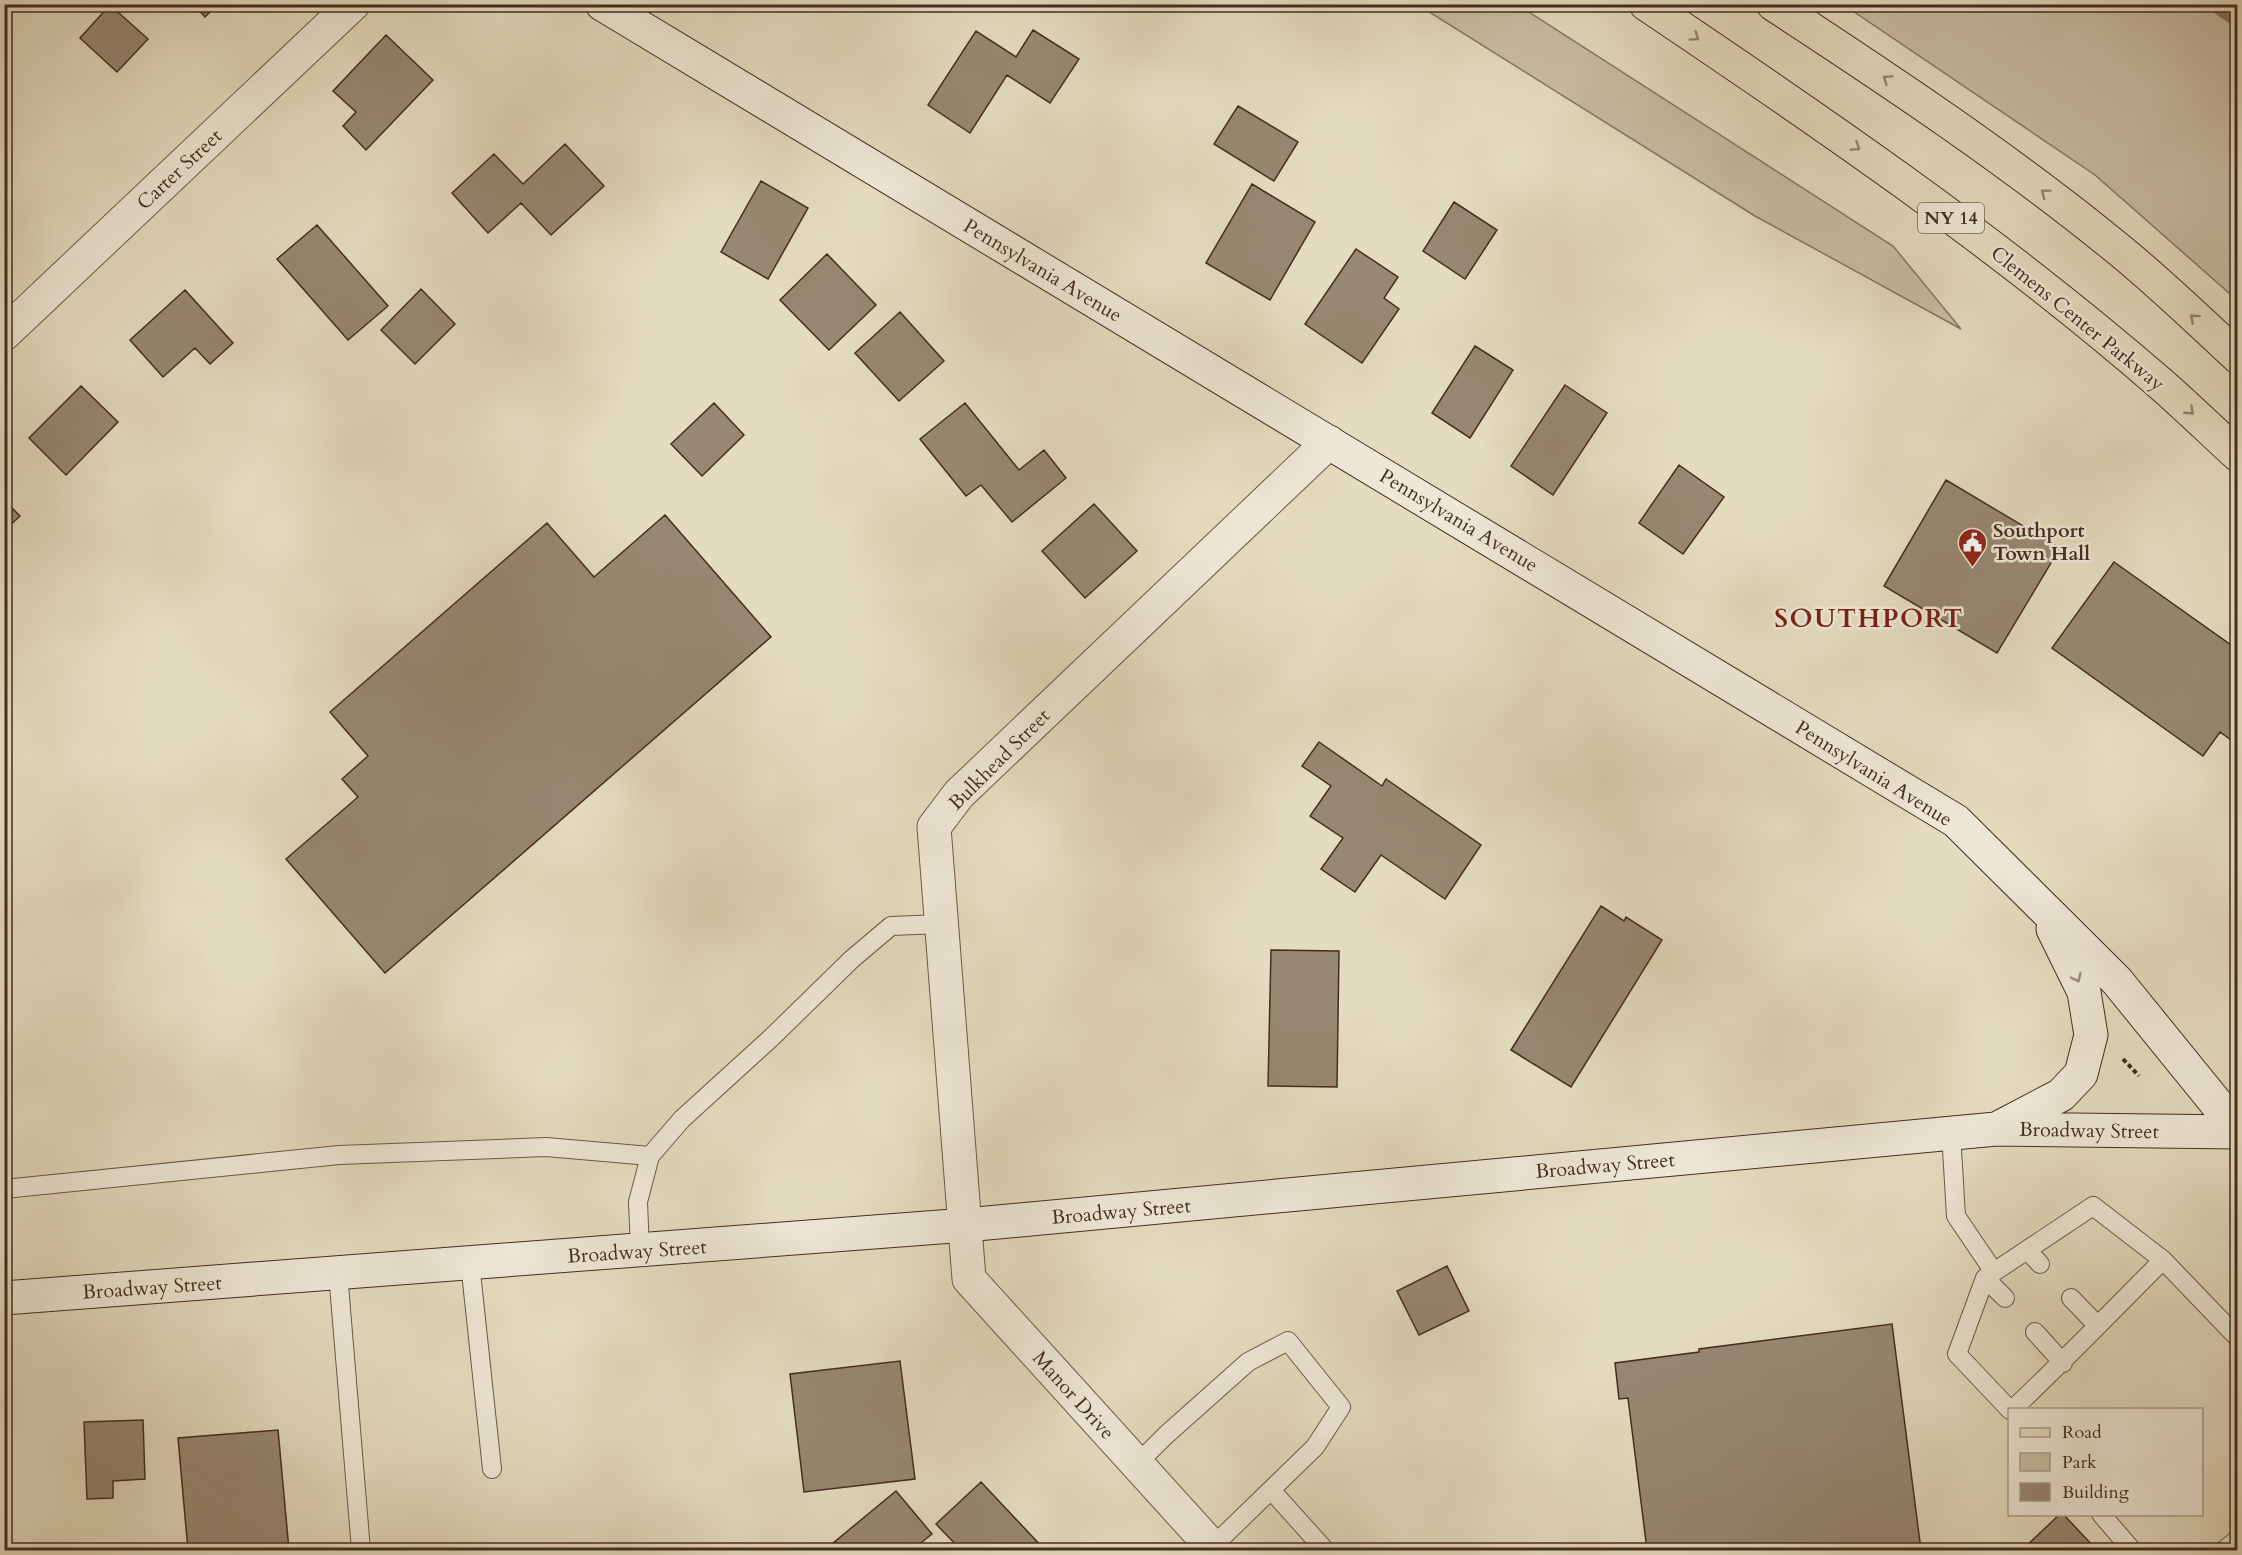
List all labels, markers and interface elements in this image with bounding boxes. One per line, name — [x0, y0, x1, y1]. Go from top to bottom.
one-way arrow — [1688, 30, 1699, 41]
one-way arrow — [1882, 75, 1893, 86]
street label: Carter Street — [131, 122, 228, 216]
one-way arrow — [1849, 140, 1860, 151]
one-way arrow — [2040, 189, 2051, 200]
road number: NY 14 — [1918, 203, 1984, 233]
street label: Pennsylvania Avenue — [958, 212, 1127, 329]
street label: Clemens Center Parkway — [1985, 240, 2171, 397]
one-way arrow — [2191, 314, 2201, 325]
one-way arrow — [2183, 404, 2194, 415]
street label: Pennsylvania Avenue — [1374, 462, 1543, 579]
place label: Southport Town Hall — [1993, 517, 2090, 567]
public building icon: Southport Town Hall — [1956, 526, 1988, 568]
district label: SOUTHPORT — [1774, 601, 1964, 636]
street label: Bulkhead Street — [943, 702, 1056, 816]
street label: Pennsylvania Avenue — [1790, 714, 1957, 833]
one-way arrow — [2070, 972, 2081, 982]
street label: Broadway Street — [2019, 1116, 2160, 1145]
street label: Broadway Street — [1534, 1146, 1676, 1185]
street label: Broadway Street — [1050, 1192, 1192, 1231]
street label: Broadway Street — [566, 1233, 708, 1270]
street label: Broadway Street — [81, 1269, 223, 1306]
street label: Manor Drive — [1027, 1345, 1121, 1446]
legend — [2008, 1408, 2203, 1516]
text: Road — [2062, 1420, 2102, 1445]
text: Park — [2062, 1450, 2097, 1475]
text: Building — [2062, 1480, 2130, 1505]

